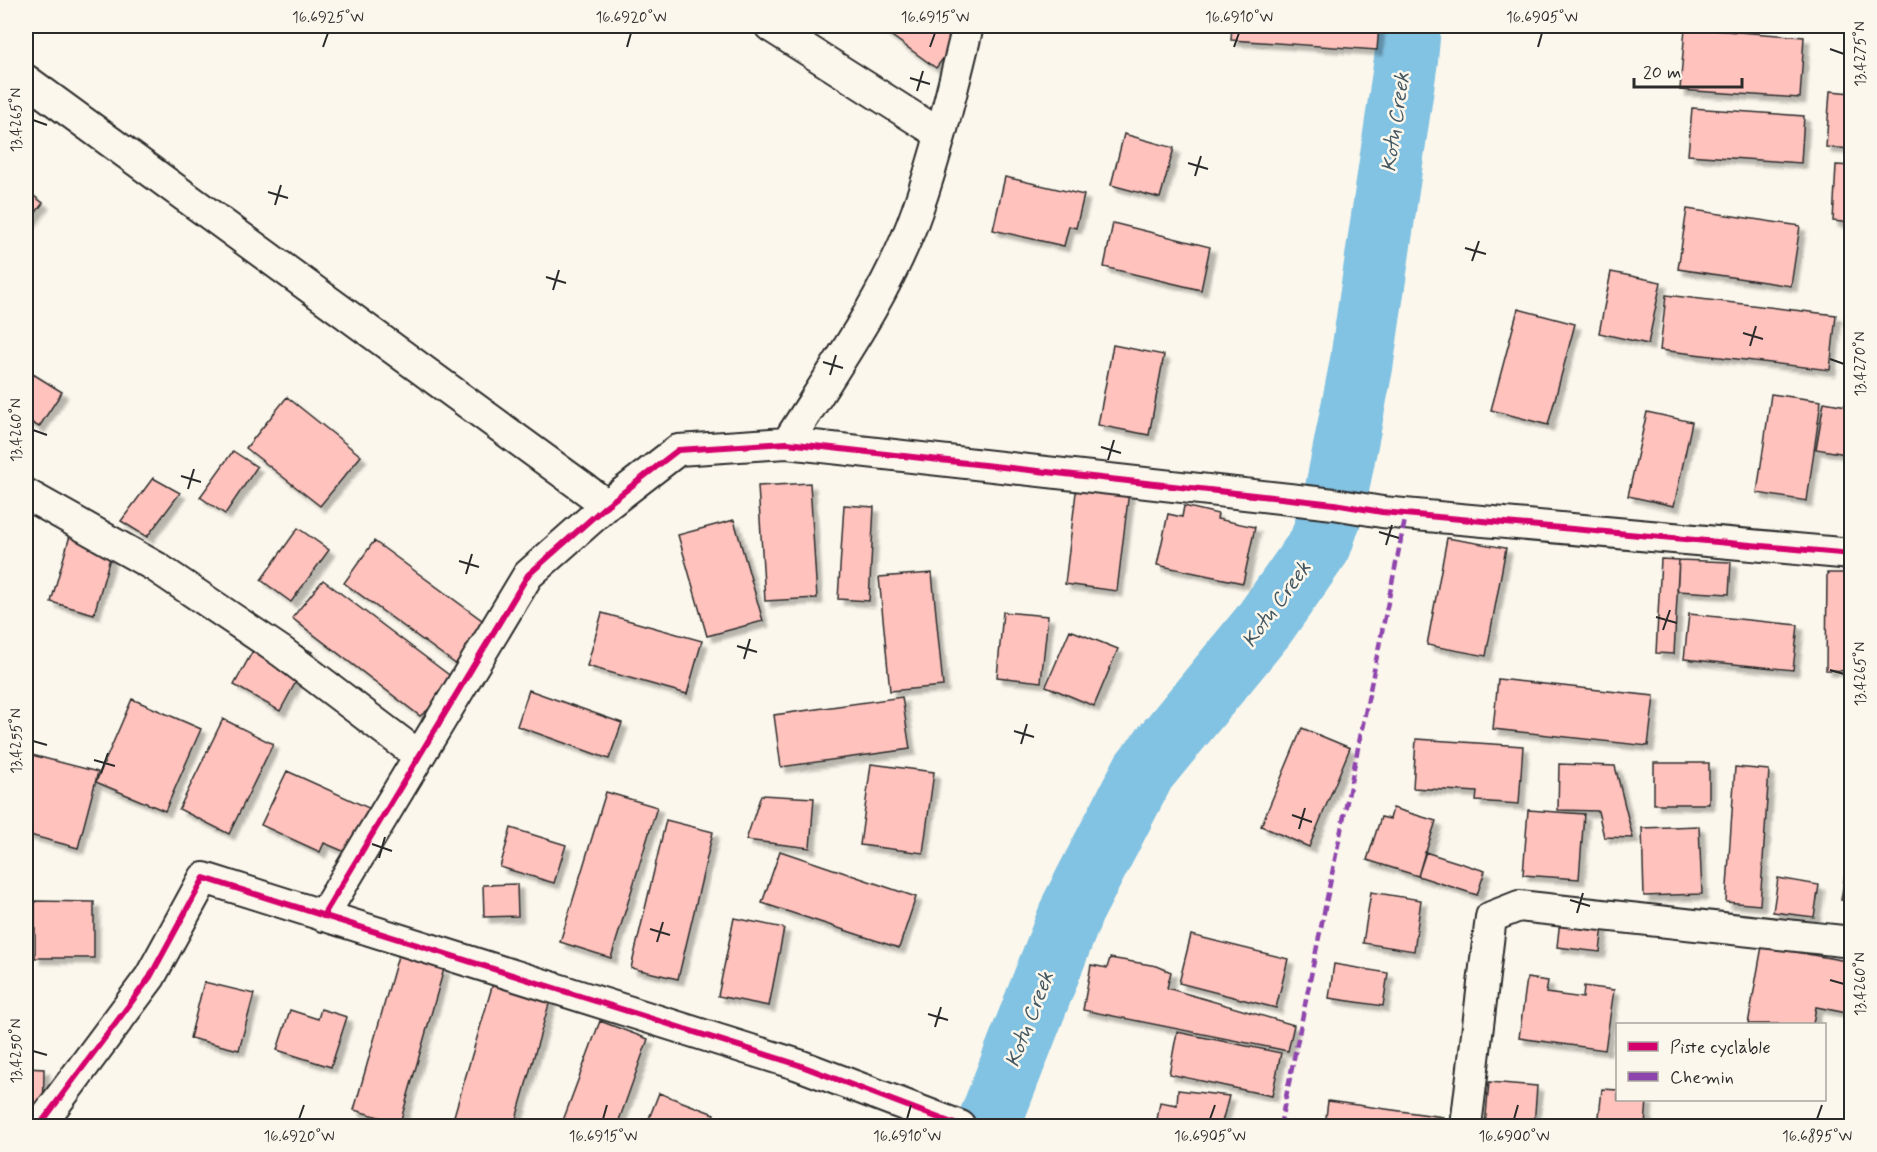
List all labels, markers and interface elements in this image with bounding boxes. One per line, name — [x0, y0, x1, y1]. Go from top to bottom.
text: 16.6925°W — [292, 8, 364, 28]
text: 16.6920°W — [595, 8, 667, 28]
text: 16.6915°W — [901, 8, 969, 28]
text: 16.6910°W — [1205, 8, 1273, 28]
text: 16.6905°W — [1506, 8, 1578, 28]
text: 13.4275°N — [1851, 21, 1871, 87]
scale bar — [1634, 51, 1742, 89]
text: 20 m — [1643, 61, 1681, 85]
water label: Kotu Creek — [1375, 70, 1417, 174]
text: 13.4265°N — [7, 88, 27, 152]
text: 13.4270°N — [1851, 331, 1871, 397]
text: 13.4260°N — [7, 398, 27, 462]
water label: Kotu Creek — [1236, 556, 1318, 654]
text: 13.4265°N — [1851, 642, 1871, 706]
text: 13.4255°N — [7, 708, 27, 774]
text: 13.4260°N — [1851, 952, 1871, 1016]
water label: Kotu Creek — [999, 967, 1061, 1071]
text: 13.4250°N — [7, 1018, 27, 1084]
legend — [1616, 1023, 1826, 1101]
text: Piste cyclable — [1670, 1036, 1771, 1060]
text: Chemin — [1670, 1066, 1734, 1090]
text: 16.6920°W — [263, 1127, 335, 1147]
text: 16.6915°W — [569, 1127, 637, 1147]
text: 16.6910°W — [873, 1127, 941, 1147]
text: 16.6905°W — [1174, 1127, 1246, 1147]
text: 16.6900°W — [1478, 1127, 1550, 1147]
text: 16.6895°W — [1782, 1127, 1852, 1147]

